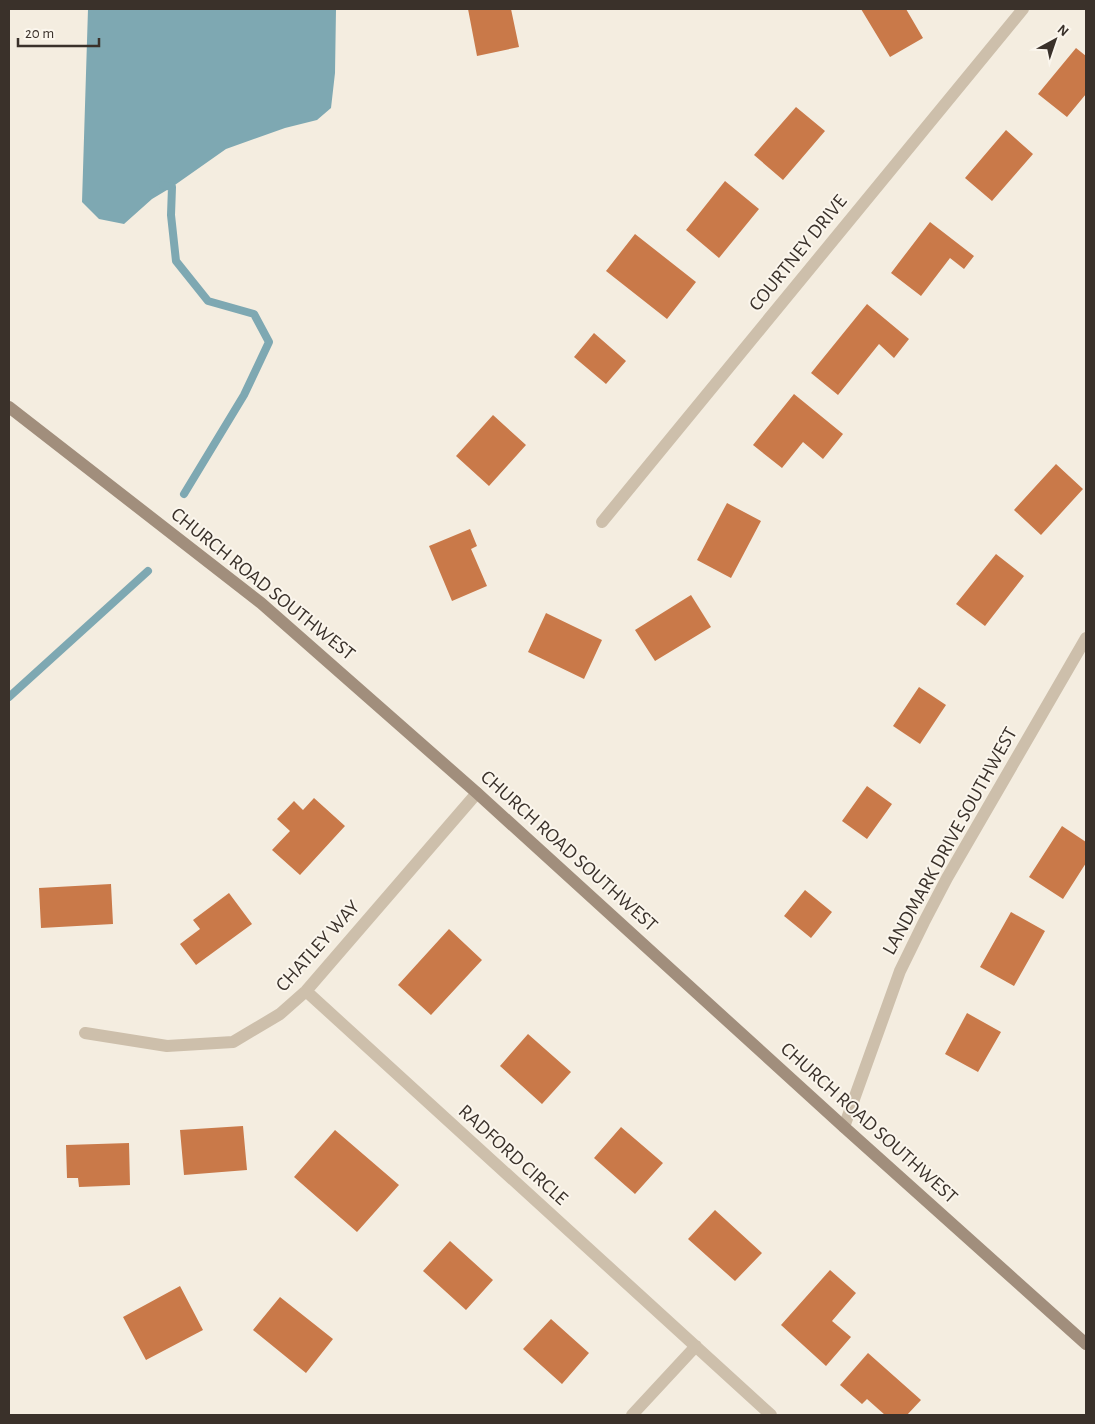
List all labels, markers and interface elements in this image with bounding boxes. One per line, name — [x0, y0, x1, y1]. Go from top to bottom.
scale bar — [18, 15, 99, 47]
north arrow — [1030, 15, 1080, 65]
text: N — [1054, 22, 1071, 39]
text: 20 m — [25, 26, 54, 41]
street label: COURTNEY DRIVE — [745, 191, 851, 315]
street label: CHURCH ROAD SOUTHWEST — [167, 504, 359, 664]
street label: LANDMARK DRIVE SOUTHWEST — [879, 724, 1021, 958]
street label: CHURCH ROAD SOUTHWEST — [477, 767, 661, 936]
street label: CHATLEY WAY — [272, 896, 364, 995]
street label: CHURCH ROAD SOUTHWEST — [777, 1039, 961, 1208]
street label: RADFORD CIRCLE — [455, 1101, 572, 1209]

